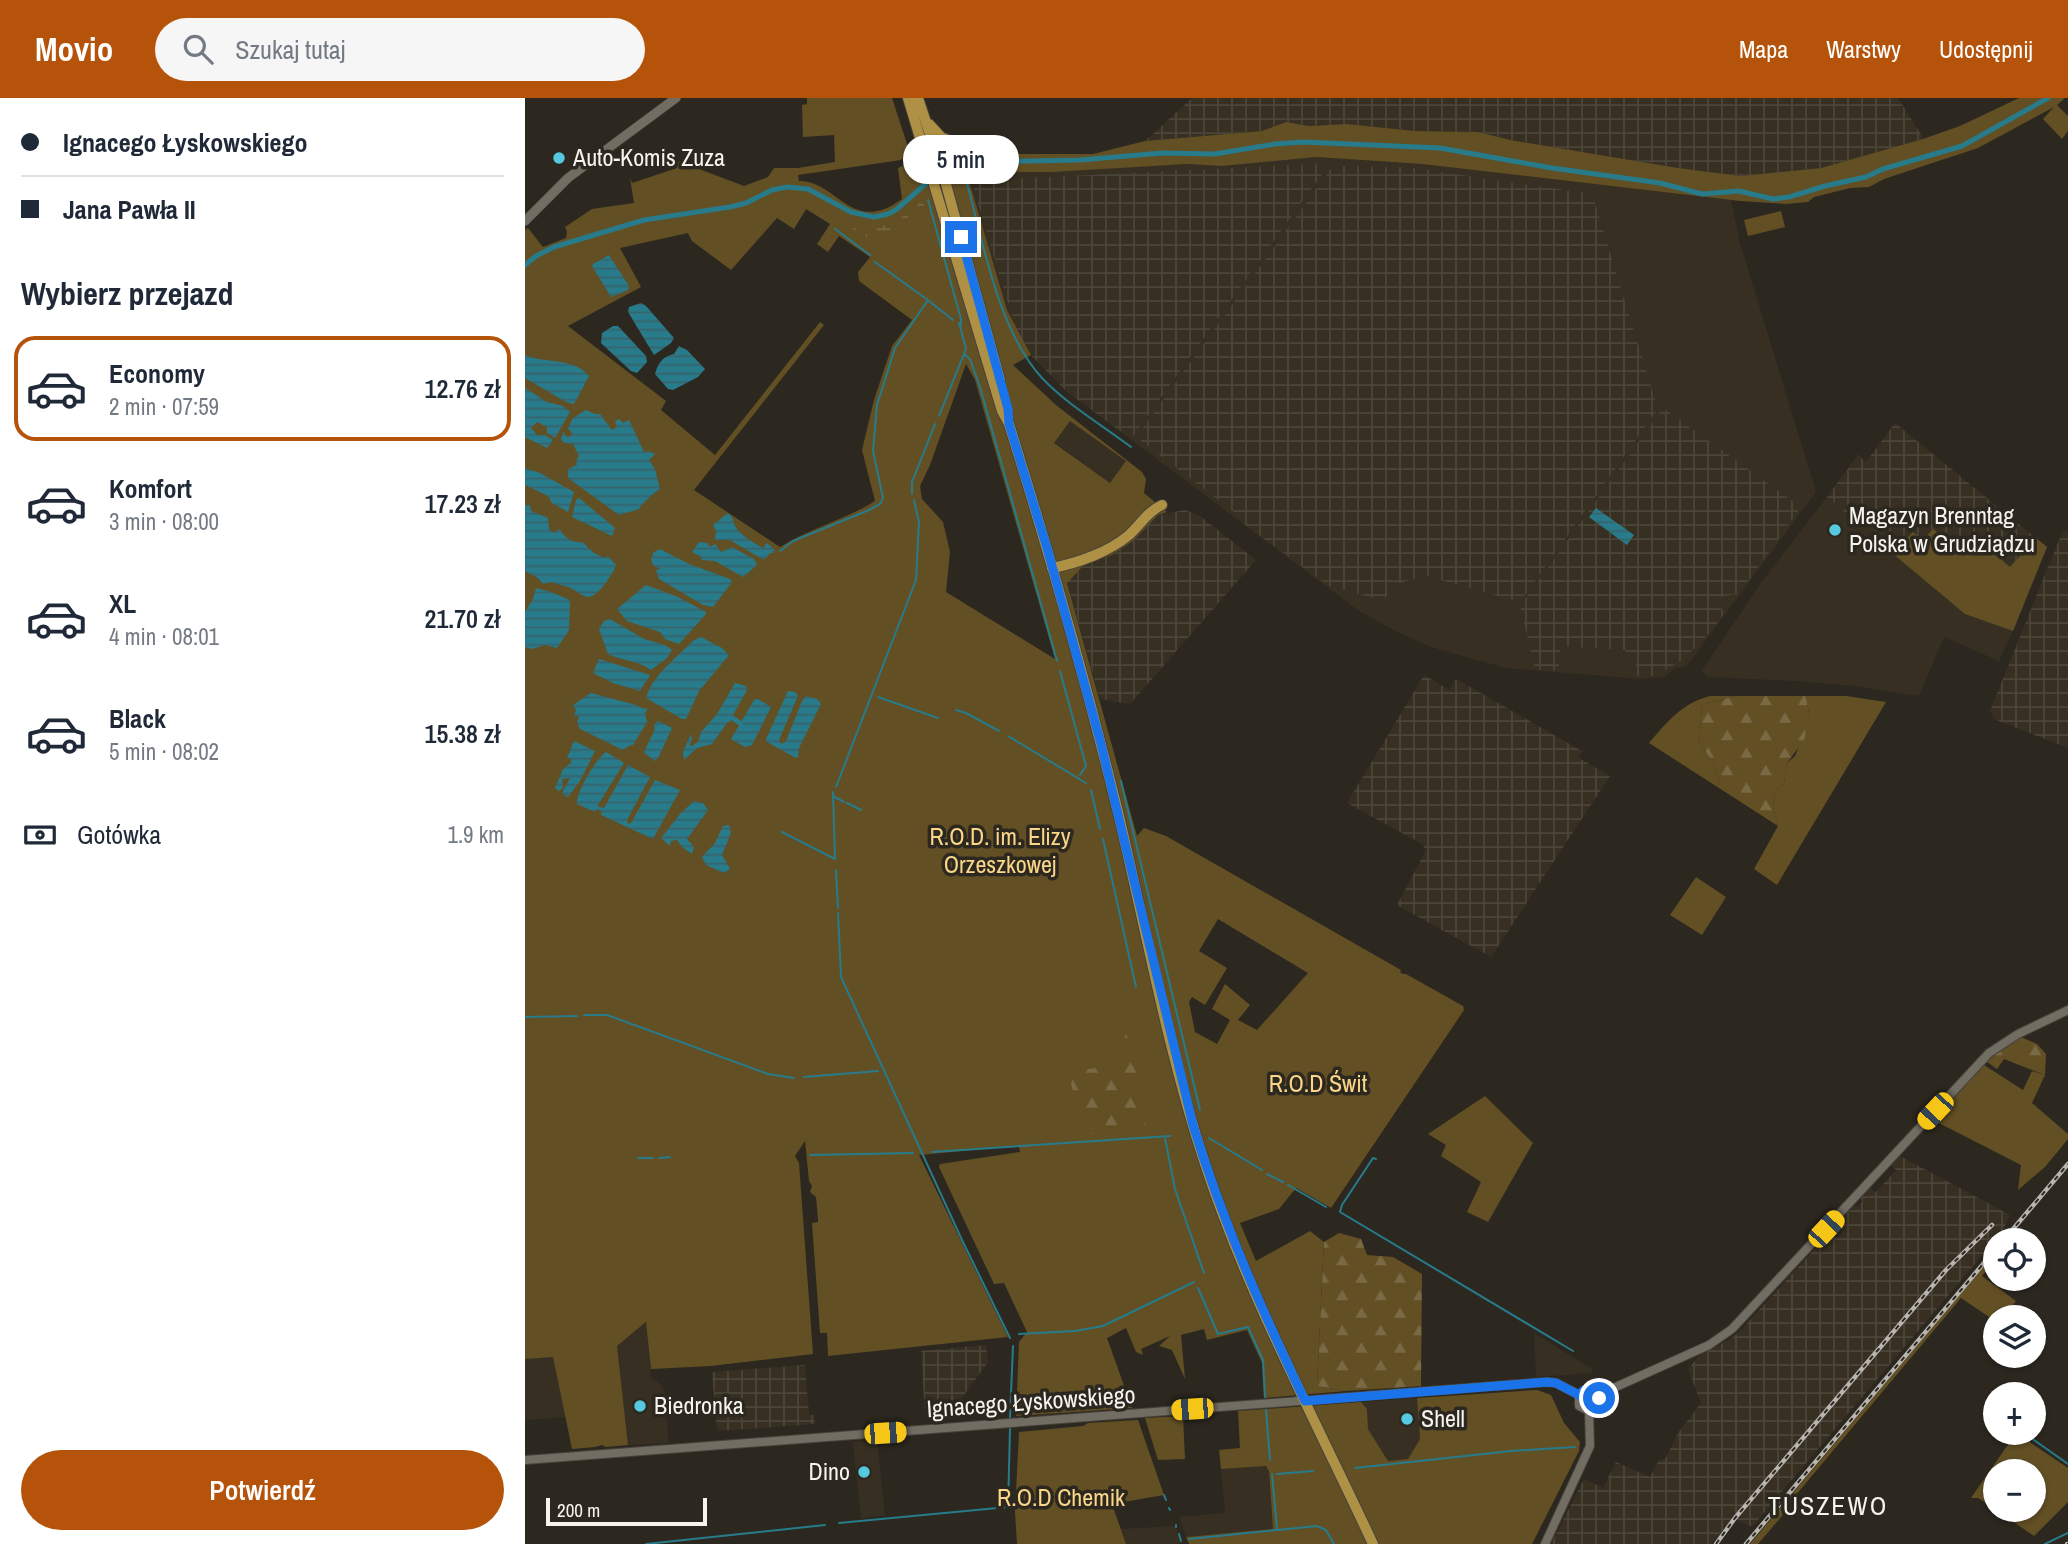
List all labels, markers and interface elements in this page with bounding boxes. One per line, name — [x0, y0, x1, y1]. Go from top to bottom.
search box — [155, 18, 645, 81]
text: Movio — [35, 27, 113, 71]
icon: search — [179, 30, 217, 68]
text: Szukaj tutaj — [235, 32, 345, 67]
text: Mapa — [1739, 33, 1788, 65]
text: Warstwy — [1826, 33, 1901, 65]
text: Udostępnij — [1939, 33, 2033, 65]
text: Ignacego Łyskowskiego — [63, 125, 308, 160]
callout: 5 min — [903, 136, 1019, 184]
place label: Auto-Komis Zuza — [572, 141, 725, 173]
text: 5 min — [937, 144, 985, 175]
marker: Auto-Komis Zuza — [551, 150, 567, 166]
text: Jana Pawła II — [63, 192, 196, 227]
route end — [945, 221, 977, 253]
text: Wybierz przejazd — [21, 272, 233, 315]
text: Economy — [109, 356, 205, 391]
icon: car — [25, 357, 88, 420]
text: 12.76 zł — [425, 371, 500, 406]
text: 2 min · 07:59 — [109, 391, 219, 422]
text: Komfort — [109, 471, 192, 506]
icon: car — [25, 472, 88, 535]
text: 17.23 zł — [425, 486, 500, 521]
place label: Magazyn Brenntag Polska w Grudziądzu — [1849, 499, 2035, 559]
text: 3 min · 08:00 — [109, 506, 219, 537]
marker: Magazyn Brenntag Polska w Grudziądzu — [1827, 522, 1843, 538]
text: XL — [109, 586, 136, 621]
icon: car — [25, 587, 88, 650]
text: 21.70 zł — [425, 601, 500, 636]
text: 4 min · 08:01 — [109, 621, 219, 652]
text: Black — [109, 701, 166, 736]
icon: car — [25, 702, 88, 765]
text: 15.38 zł — [425, 716, 500, 751]
text: 5 min · 08:02 — [109, 736, 219, 767]
icon: cash — [21, 816, 59, 854]
text: Gotówka — [77, 817, 161, 852]
text: 1.9 km — [447, 819, 504, 850]
park label: R.O.D. im. Elizy Orzeszkowej — [929, 820, 1071, 880]
park label: R.O.D Świt — [1269, 1067, 1368, 1099]
car — [1913, 1088, 1958, 1134]
car — [1804, 1206, 1849, 1252]
map controls — [1983, 1228, 2046, 1522]
button: locate — [1983, 1228, 2046, 1291]
button: layers — [1983, 1305, 2046, 1368]
street label: Ignacego Łyskowskiego — [925, 1378, 1136, 1424]
route start — [1583, 1382, 1615, 1414]
button: + — [1983, 1382, 2046, 1445]
place label: Biedronka — [654, 1389, 744, 1421]
car — [1171, 1397, 1214, 1421]
marker: Biedronka — [632, 1398, 648, 1414]
place label: Shell — [1421, 1402, 1465, 1434]
marker: Shell — [1399, 1411, 1415, 1427]
car — [864, 1421, 907, 1445]
button: Potwierdź — [21, 1450, 504, 1530]
place label: Dino — [808, 1455, 850, 1487]
button: − — [1983, 1459, 2046, 1522]
marker: Dino — [856, 1464, 872, 1480]
park label: R.O.D Chemik — [997, 1481, 1125, 1513]
district label: TUSZEWO — [1768, 1488, 1888, 1523]
scale bar — [546, 1495, 707, 1527]
text: 200 m — [557, 1497, 600, 1523]

